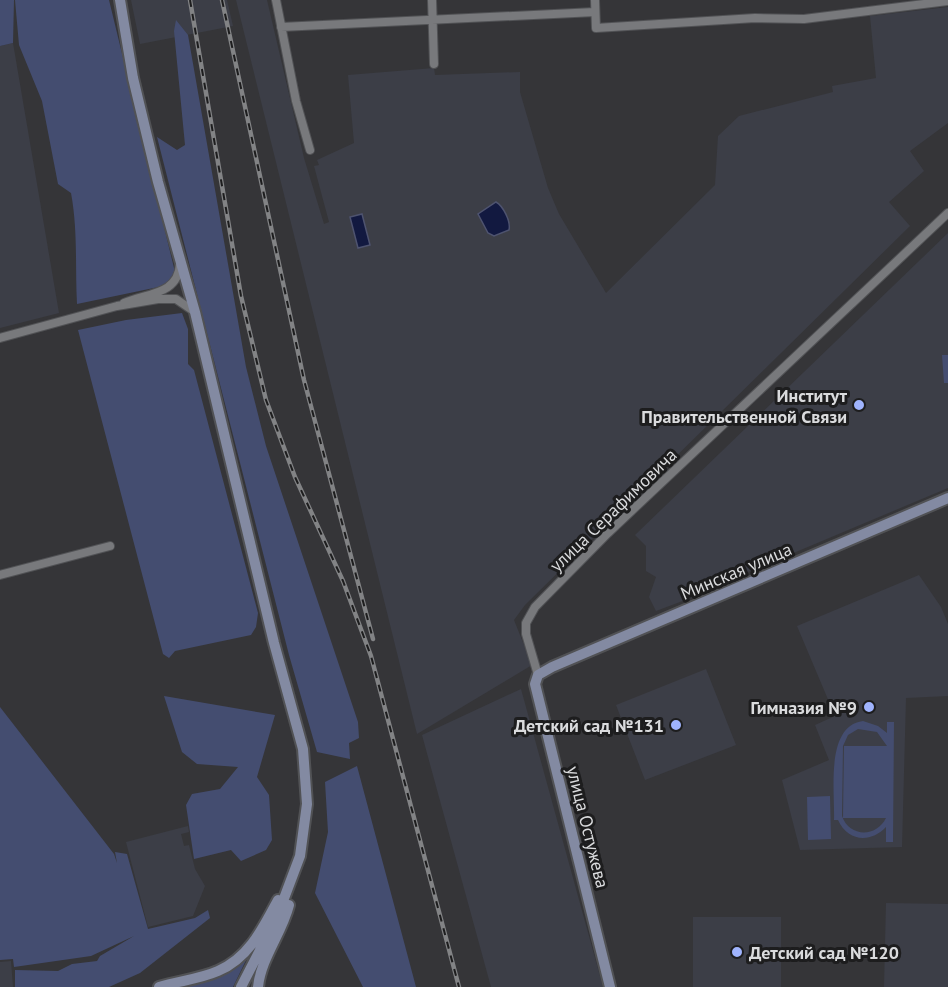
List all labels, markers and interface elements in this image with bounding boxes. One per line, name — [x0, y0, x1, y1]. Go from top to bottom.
place label: Институт Правительственной Связи — [641, 384, 847, 428]
marker: Институт Правительственной Связи — [852, 398, 866, 412]
street label: улица Серафимовича — [545, 443, 681, 577]
street label: Минская улица — [677, 537, 795, 605]
place label: Гимназия №9 — [751, 696, 857, 719]
marker: Гимназия №9 — [862, 700, 876, 714]
place label: Детский сад №131 — [514, 714, 664, 737]
marker: Детский сад №131 — [669, 718, 683, 732]
street label: улица Остужева — [562, 764, 614, 890]
place label: Детский сад №120 — [749, 941, 899, 964]
marker: Детский сад №120 — [730, 945, 744, 959]

